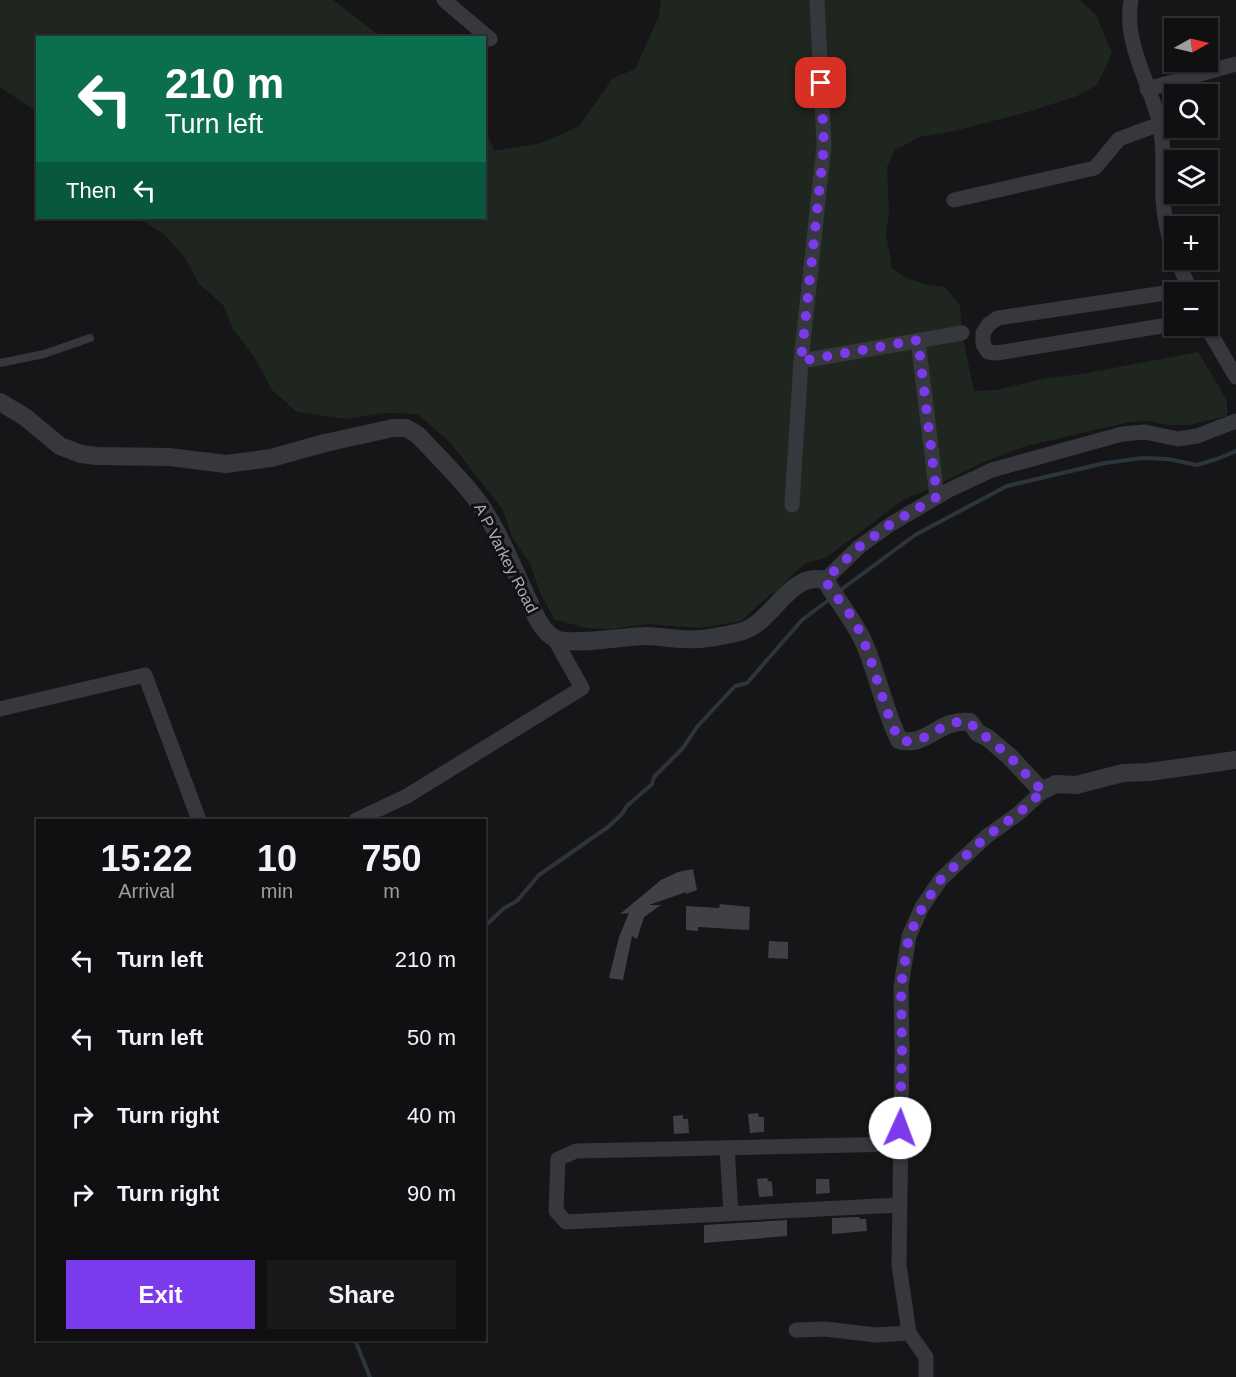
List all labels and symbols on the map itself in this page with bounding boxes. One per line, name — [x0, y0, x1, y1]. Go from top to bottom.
north arrow — [1164, 18, 1218, 72]
pin — [795, 57, 846, 108]
street label: A P Varkey Road — [471, 501, 541, 615]
position arrow — [868, 1096, 932, 1160]

